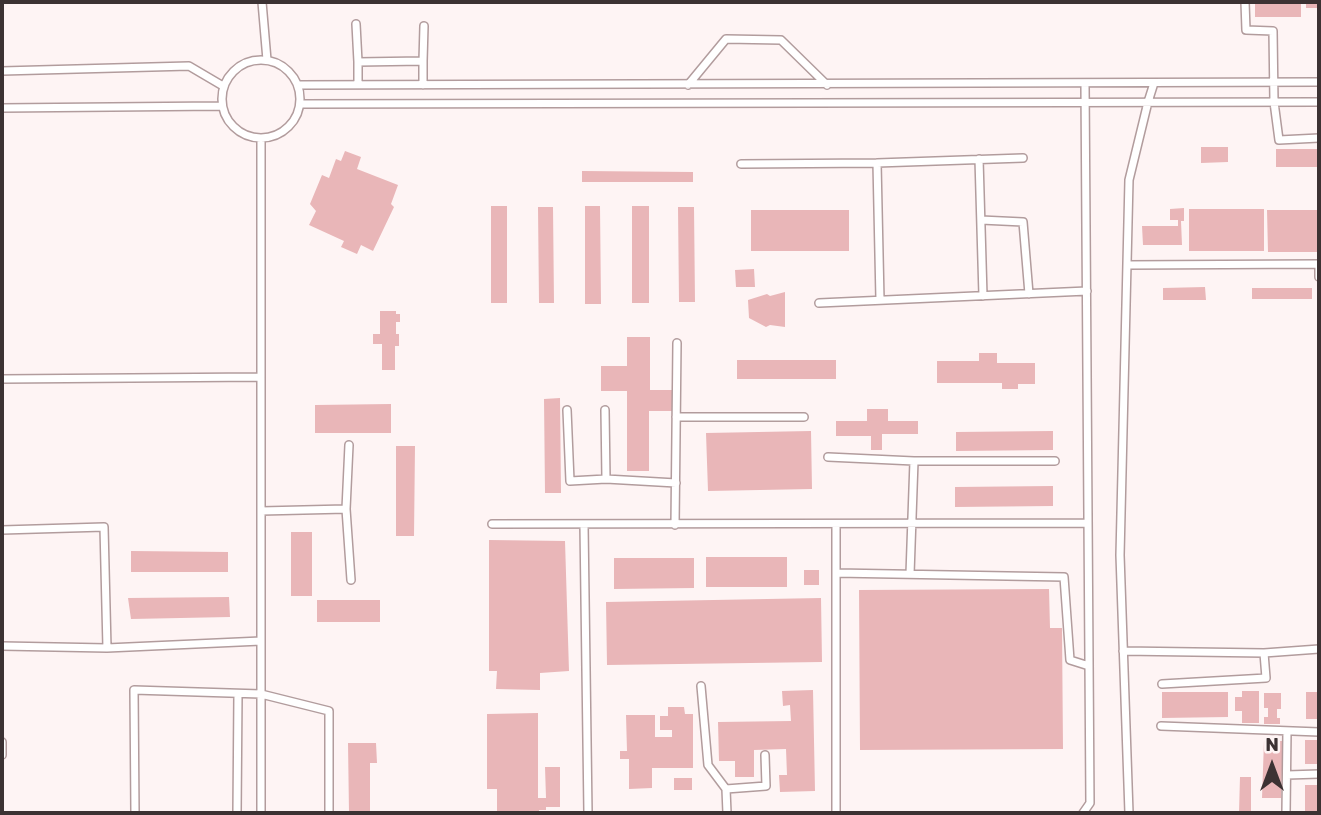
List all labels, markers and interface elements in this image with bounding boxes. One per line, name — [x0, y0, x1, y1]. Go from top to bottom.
north arrow — [1237, 731, 1307, 801]
text: N — [1265, 733, 1279, 756]

